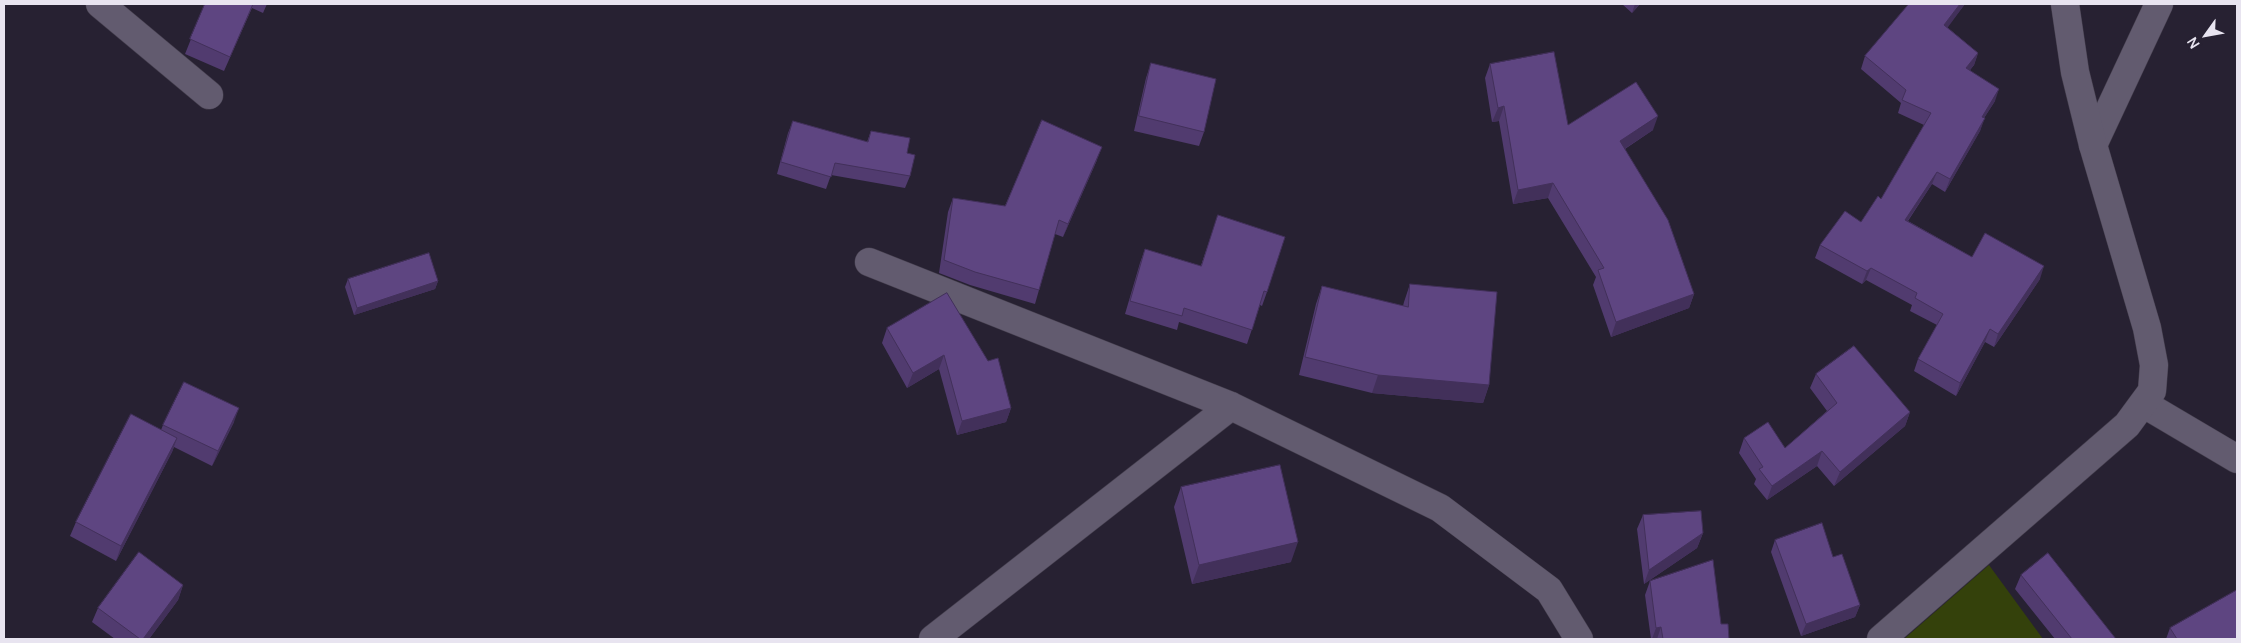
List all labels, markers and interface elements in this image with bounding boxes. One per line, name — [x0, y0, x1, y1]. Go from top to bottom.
north arrow — [2181, 10, 2231, 60]
text: N — [2182, 34, 2204, 53]

